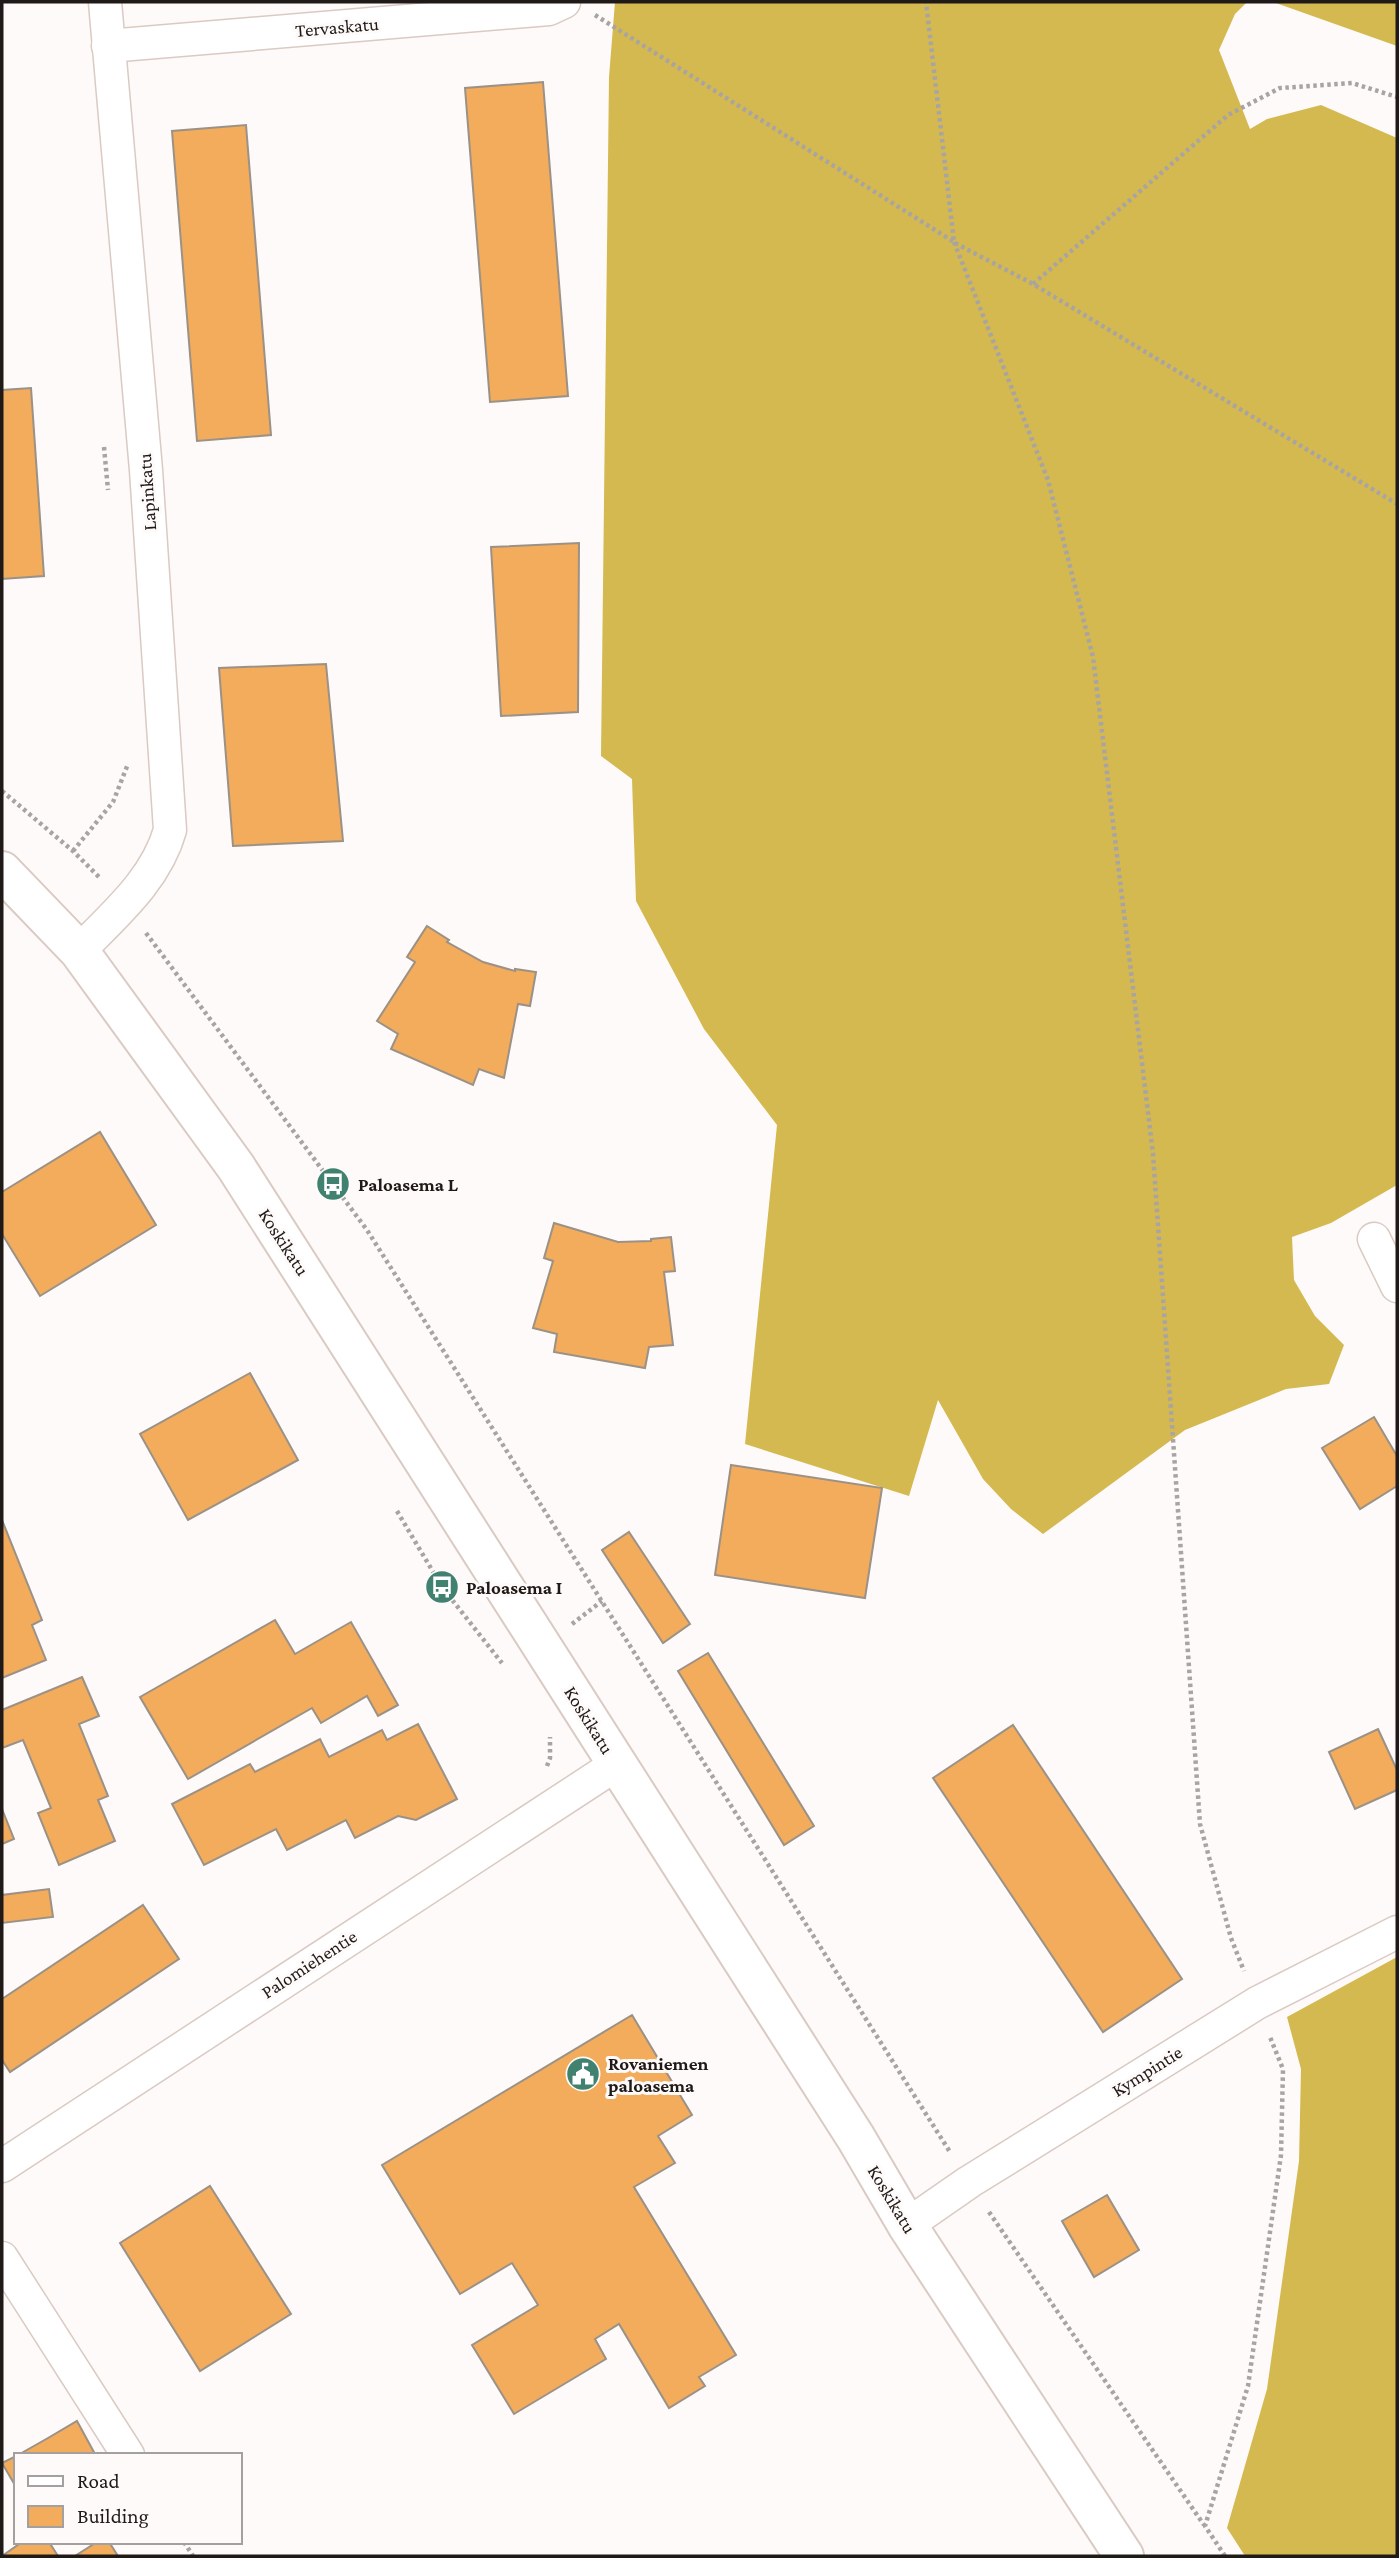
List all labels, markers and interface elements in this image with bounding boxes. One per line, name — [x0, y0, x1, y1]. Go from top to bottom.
street label: Tervaskatu — [294, 13, 380, 41]
street label: Lapinkatu — [134, 453, 160, 531]
bus stop icon: Paloasema L — [314, 1165, 352, 1203]
place label: Paloasema L — [358, 1174, 459, 1195]
street label: Koskikatu — [255, 1205, 313, 1279]
bus stop icon: Paloasema I — [423, 1568, 461, 1606]
place label: Paloasema I — [466, 1577, 562, 1598]
street label: Koskikatu — [560, 1682, 618, 1758]
street label: Palomiehentie — [257, 1925, 361, 2003]
street label: Kympintie — [1108, 2041, 1186, 2101]
place label: Rovaniemen paloasema — [608, 2053, 708, 2096]
public building icon: Rovaniemen paloasema — [564, 2055, 602, 2093]
street label: Koskikatu — [863, 2161, 921, 2237]
legend — [14, 2453, 242, 2544]
text: Road — [77, 2469, 120, 2493]
text: Building — [77, 2504, 149, 2528]

